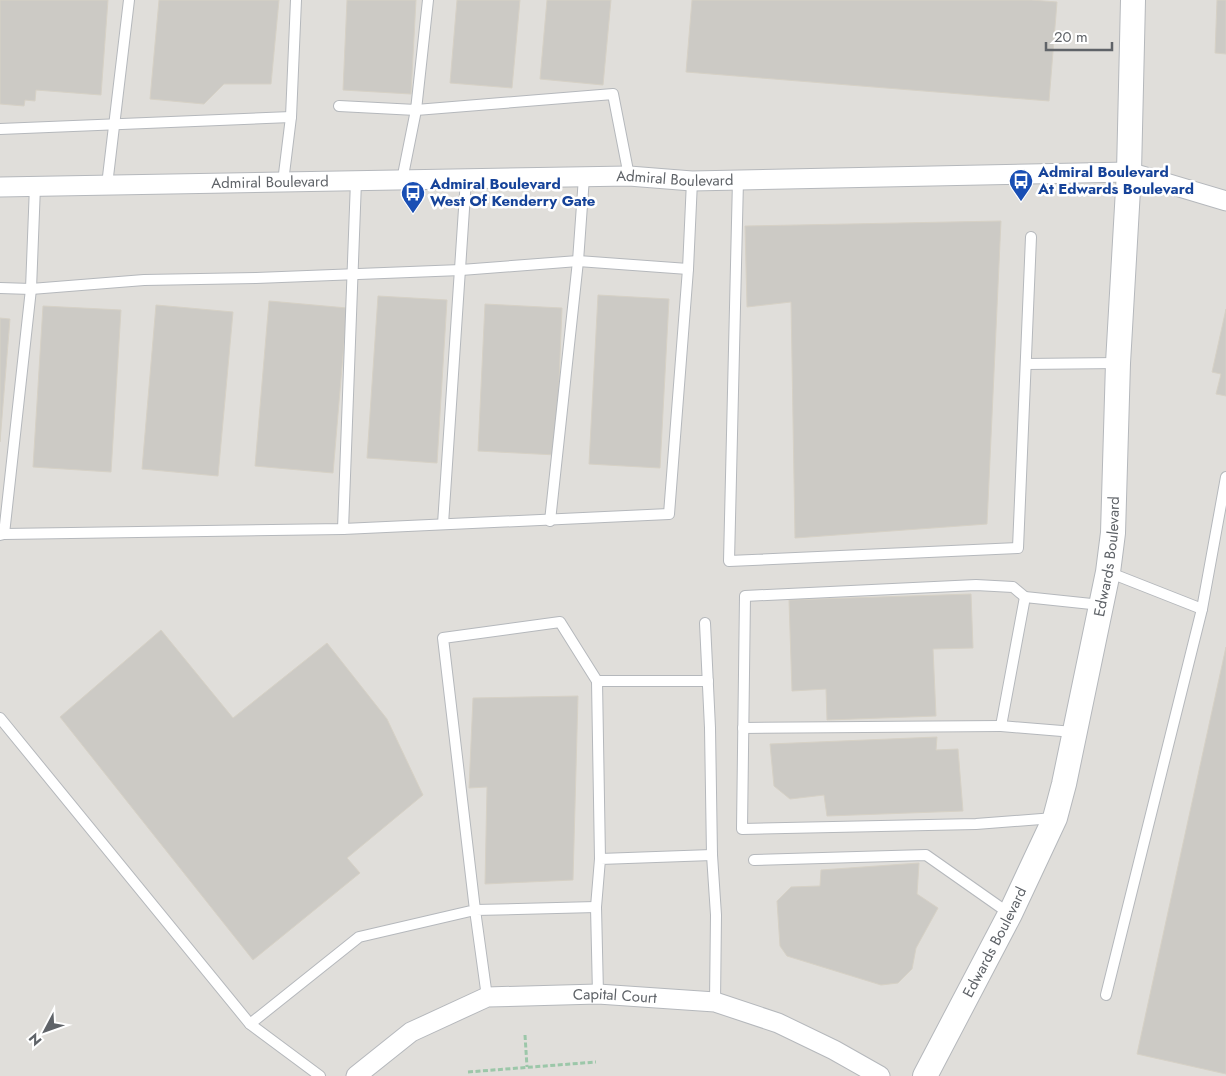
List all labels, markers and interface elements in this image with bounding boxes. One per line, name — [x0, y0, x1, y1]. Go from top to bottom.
scale bar — [1046, 20, 1112, 52]
text: 20 m — [1054, 26, 1088, 48]
place label: Admiral Boulevard At Edwards Boulevard — [1037, 161, 1194, 200]
street label: Admiral Boulevard — [616, 165, 734, 192]
bus stop icon: Admiral Boulevard At Edwards Boulevard — [1008, 168, 1034, 202]
street label: Admiral Boulevard — [211, 170, 329, 194]
place label: Admiral Boulevard West Of Kenderry Gate — [429, 173, 596, 212]
bus stop icon: Admiral Boulevard West Of Kenderry Gate — [400, 180, 426, 214]
street label: Edwards Boulevard — [1088, 496, 1125, 619]
street label: Edwards Boulevard — [957, 883, 1032, 1001]
street label: Capital Court — [573, 983, 658, 1009]
north arrow — [20, 1006, 70, 1056]
text: N — [24, 1029, 46, 1050]

